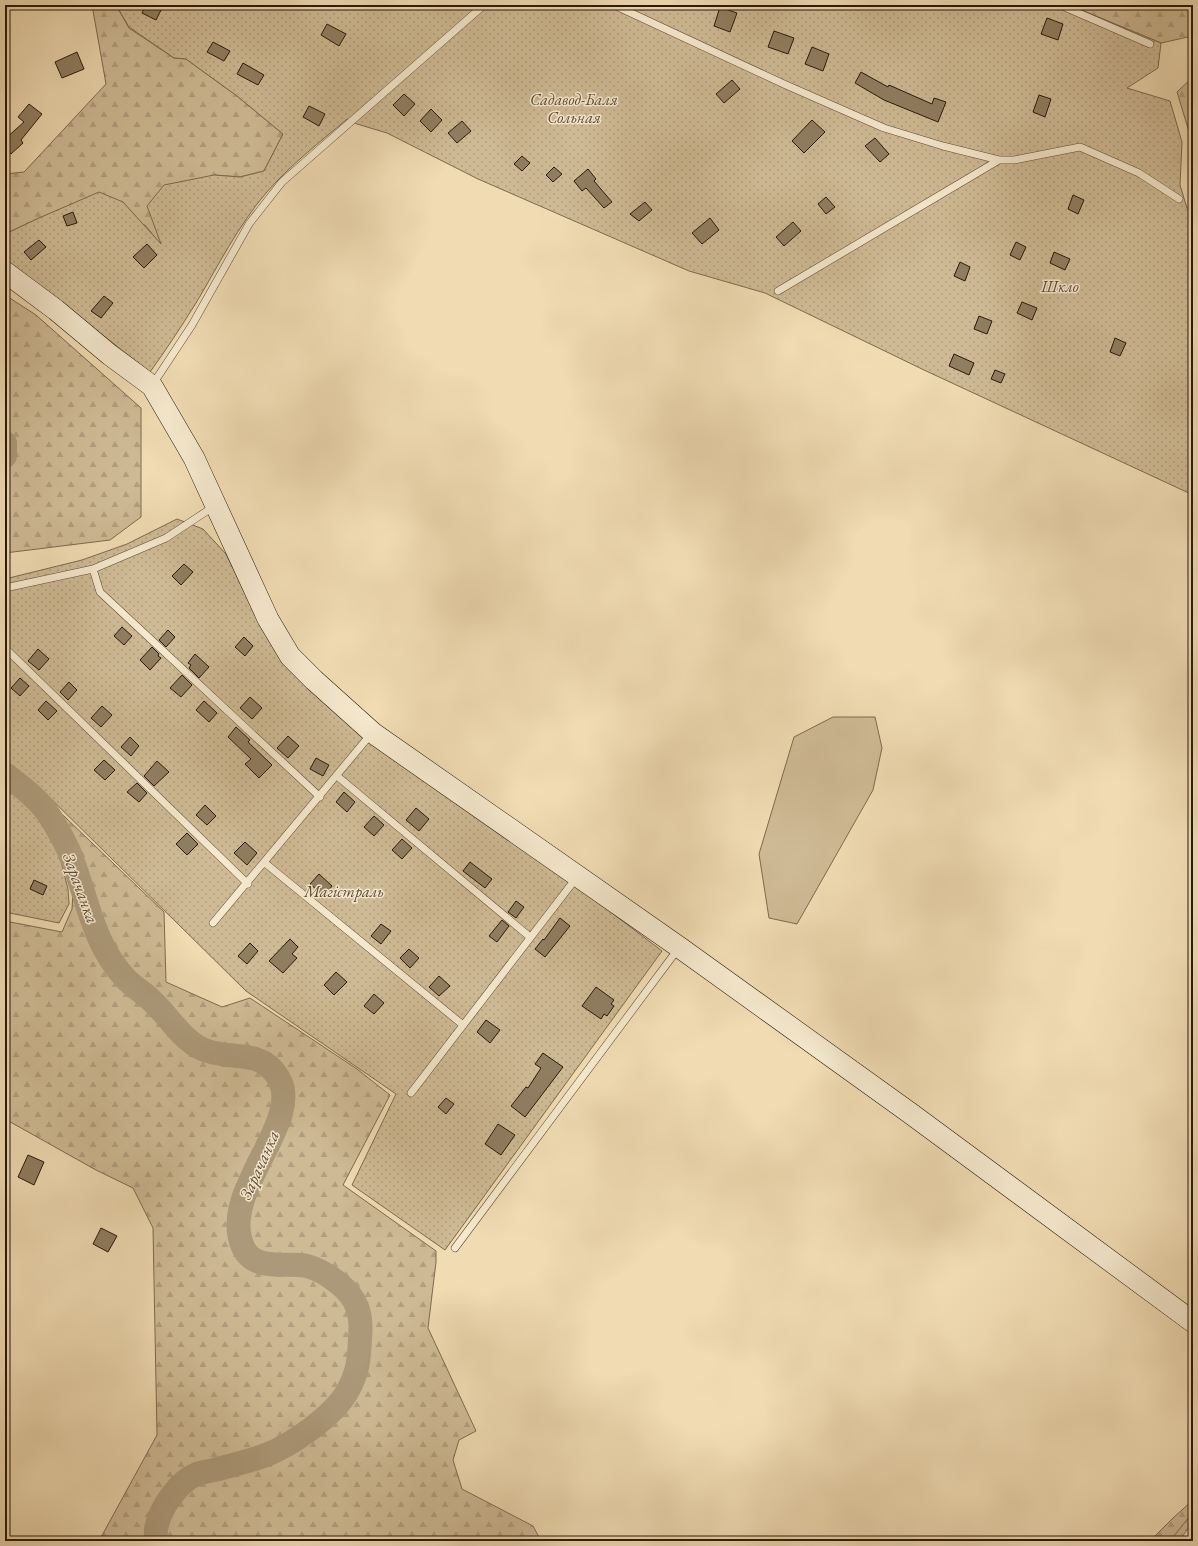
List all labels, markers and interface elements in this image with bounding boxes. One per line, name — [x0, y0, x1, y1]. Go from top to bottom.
park label: Садавод-Баля Сольная — [530, 89, 618, 128]
park label: Шкло — [1040, 276, 1079, 297]
water label: Зарачанка — [58, 850, 104, 926]
park label: Магістраль — [303, 881, 384, 902]
water label: Зарачанка — [234, 1127, 284, 1203]

